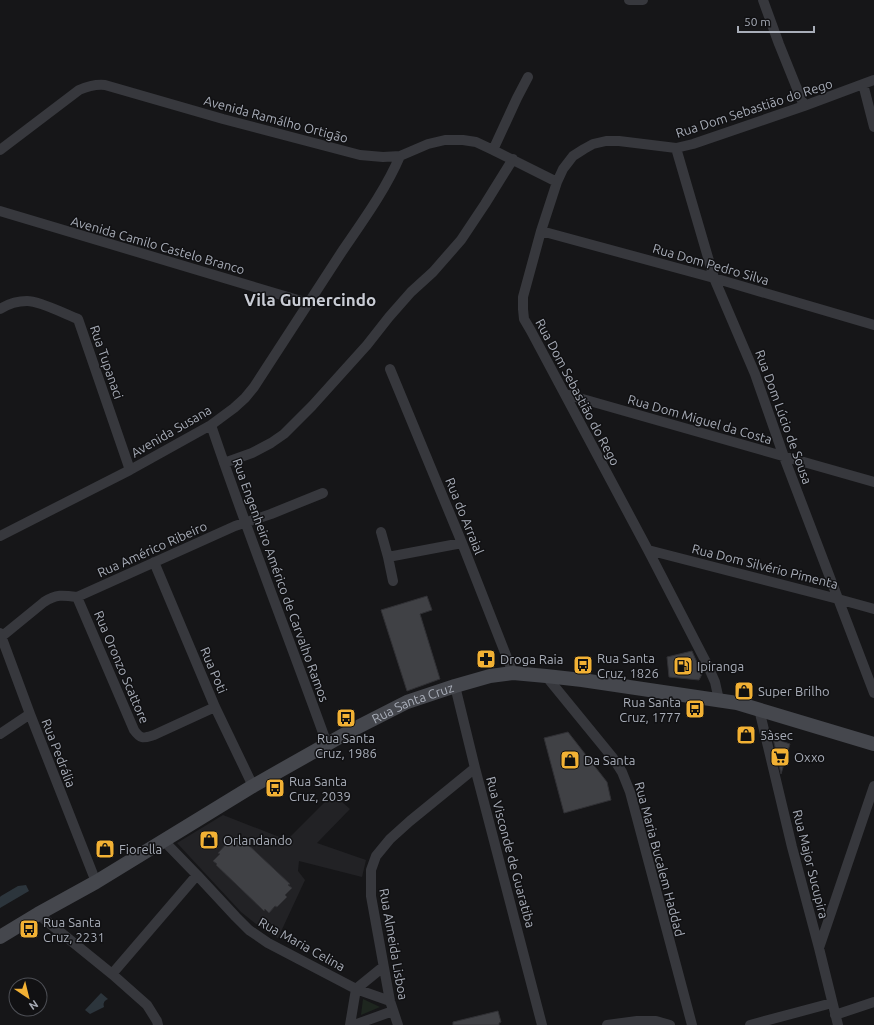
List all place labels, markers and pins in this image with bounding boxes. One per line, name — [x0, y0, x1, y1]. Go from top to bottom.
pharmacy icon: Droga Raia — [475, 648, 497, 670]
place label: Rua Santa Cruz, 1826 — [597, 651, 659, 681]
place label: Droga Raia — [500, 652, 563, 666]
bus stop icon: Rua Santa Cruz, 1826 — [572, 654, 594, 676]
fuel station icon: Ipiranga — [672, 655, 694, 677]
place label: Ipiranga — [697, 659, 744, 673]
shop icon: Super Brilho — [733, 680, 755, 702]
place label: Super Brilho — [758, 684, 830, 698]
place label: Rua Santa Cruz, 1777 — [619, 695, 681, 725]
bus stop icon: Rua Santa Cruz, 1777 — [684, 698, 706, 720]
bus stop icon: Rua Santa Cruz, 1986 — [335, 707, 357, 729]
shop icon: 5àsec — [735, 724, 757, 746]
place label: 5àsec — [760, 728, 793, 742]
place label: Rua Santa Cruz, 1986 — [315, 731, 377, 761]
supermarket icon: Oxxo — [769, 746, 791, 768]
shop icon: Da Santa — [559, 749, 581, 771]
place label: Oxxo — [794, 750, 825, 764]
place label: Da Santa — [584, 753, 636, 767]
place label: Rua Santa Cruz, 2039 — [289, 774, 351, 804]
bus stop icon: Rua Santa Cruz, 2039 — [264, 777, 286, 799]
shop icon: Orlandando — [198, 829, 220, 851]
place label: Orlandando — [223, 833, 292, 847]
shop icon: Fiorella — [94, 838, 116, 860]
place label: Fiorella — [119, 842, 162, 856]
place label: Rua Santa Cruz, 2231 — [43, 915, 105, 945]
bus stop icon: Rua Santa Cruz, 2231 — [18, 918, 40, 940]

